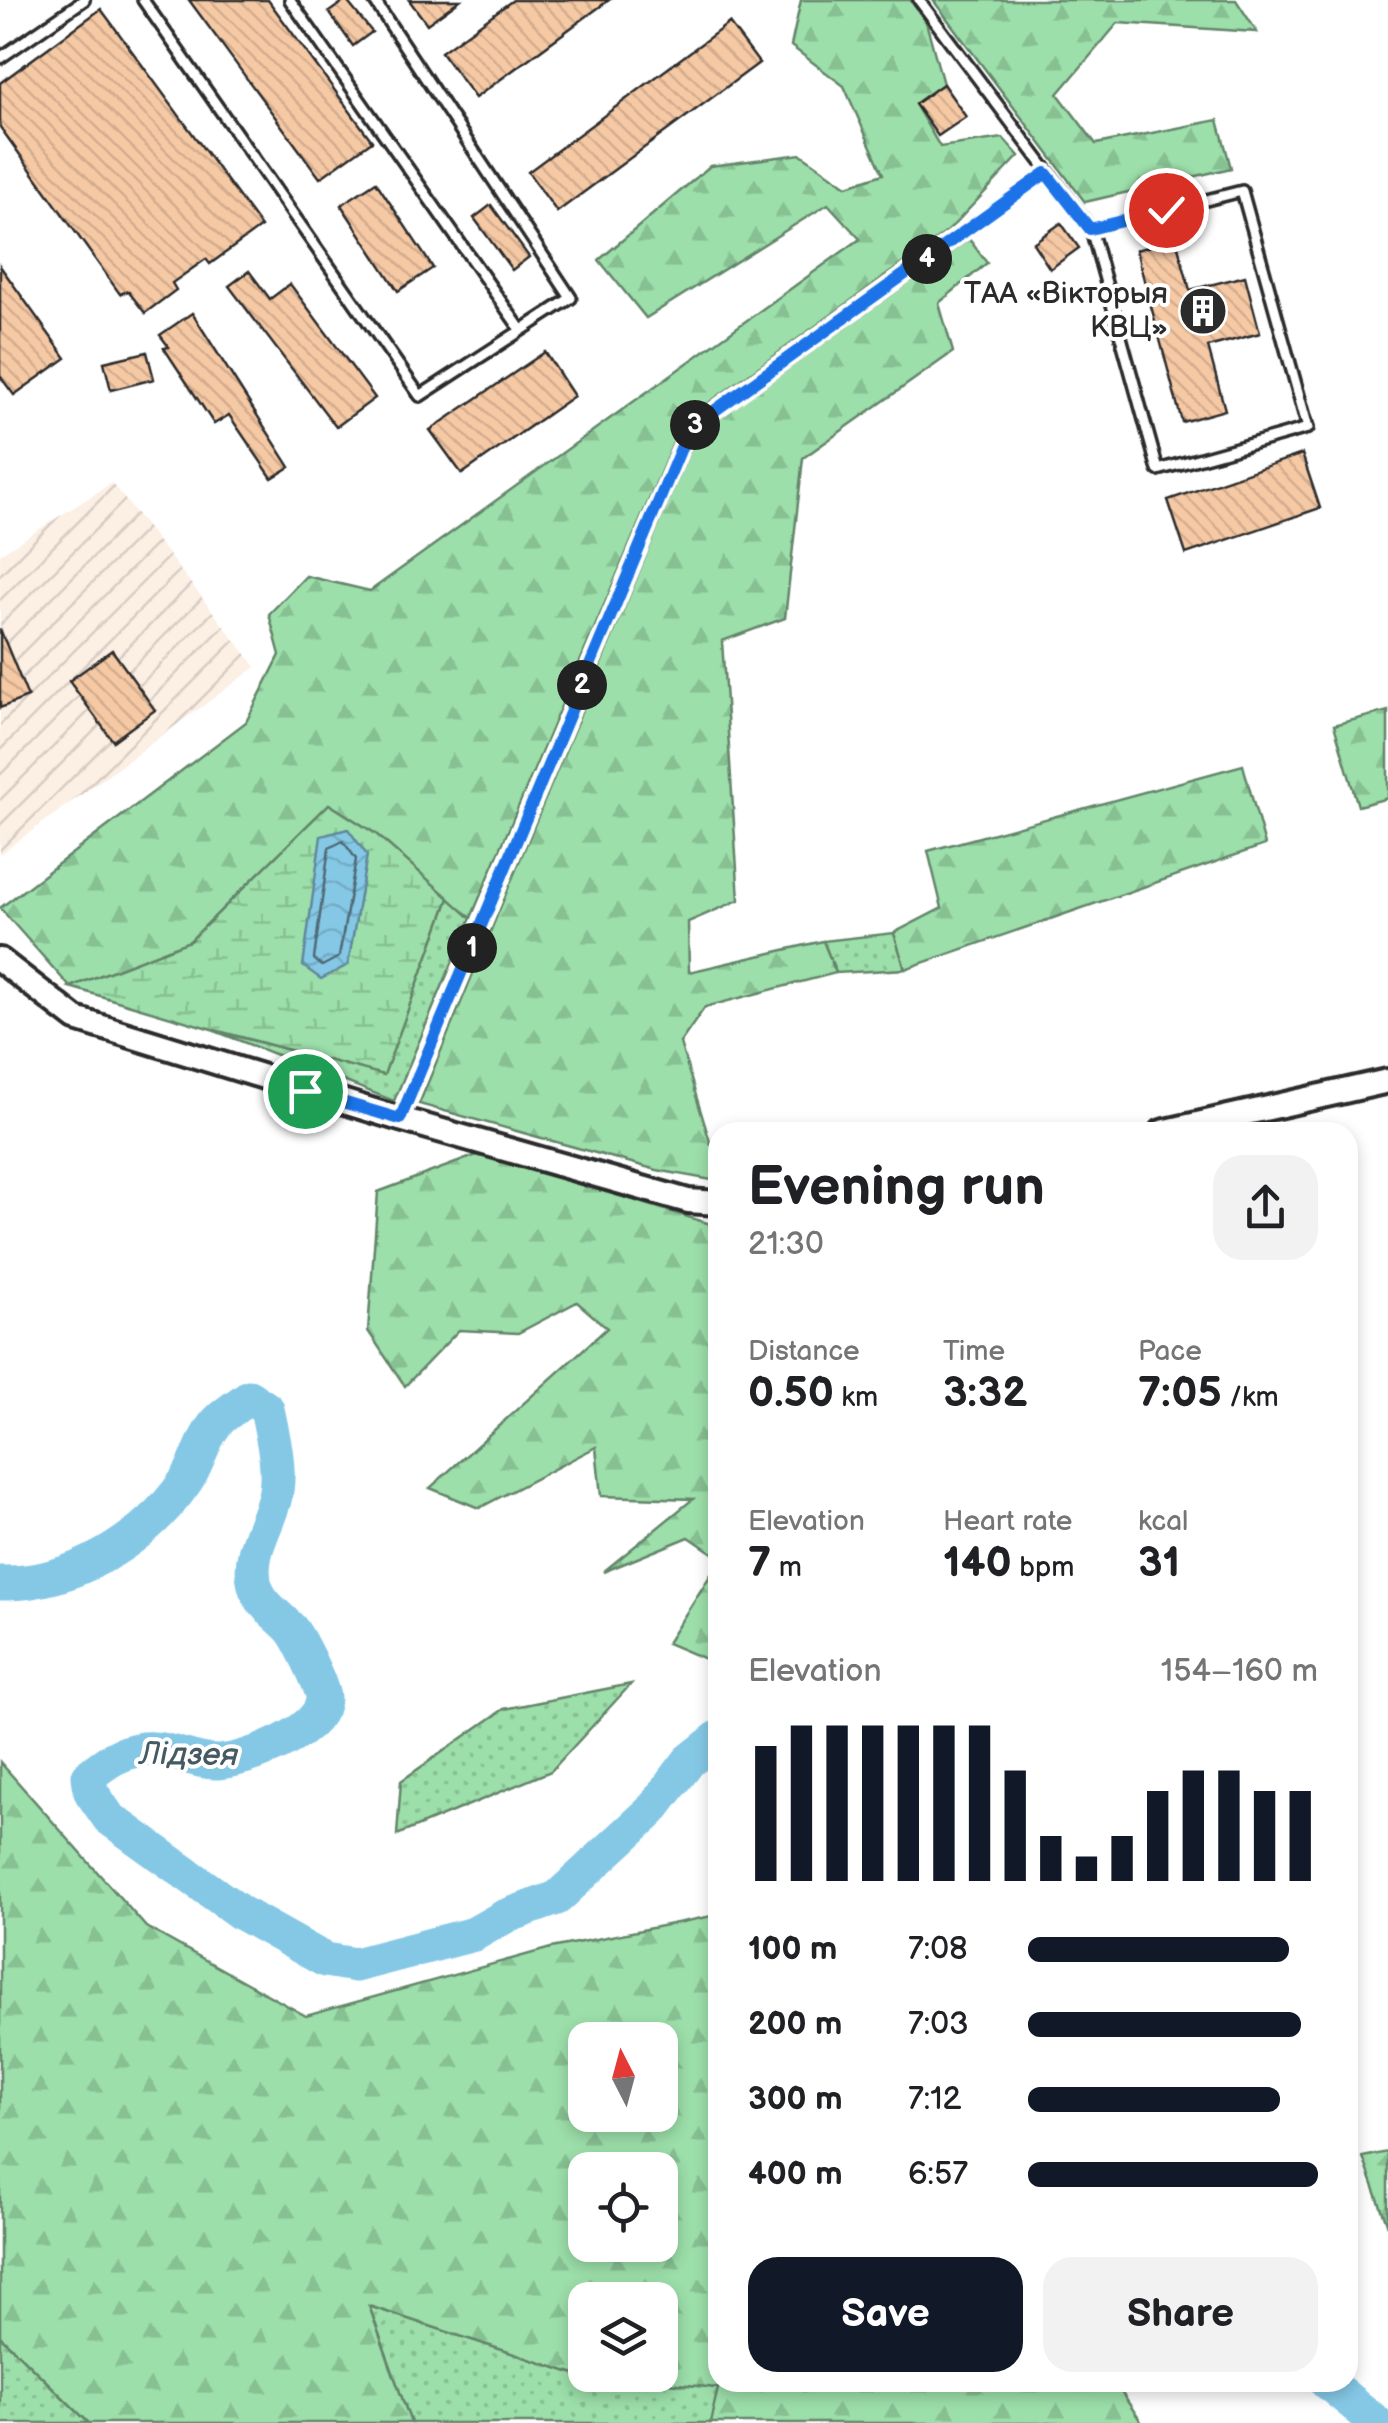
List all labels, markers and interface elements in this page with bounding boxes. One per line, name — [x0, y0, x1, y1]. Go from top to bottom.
pin — [1124, 168, 1209, 253]
icon: check — [1139, 183, 1194, 238]
pin: 4 — [902, 234, 952, 284]
text: 4 — [919, 242, 935, 275]
place label: ТАА «Вікторыя КВЦ» — [964, 276, 1168, 346]
building icon: ТАА «Вікторыя КВЦ» — [1177, 285, 1229, 337]
pin: 3 — [670, 400, 720, 450]
text: 3 — [687, 408, 703, 441]
pin: 2 — [557, 660, 607, 710]
text: 2 — [574, 668, 590, 701]
pin: 1 — [447, 923, 497, 973]
text: 1 — [466, 931, 478, 964]
pin — [263, 1049, 348, 1134]
icon: arrive — [278, 1064, 333, 1119]
text: Evening run — [748, 1154, 1045, 1221]
button: share — [1213, 1155, 1318, 1260]
text: 21:30 — [748, 1225, 824, 1264]
text: Distance — [748, 1335, 860, 1368]
text: Time — [943, 1335, 1005, 1368]
text: Pace — [1138, 1335, 1202, 1368]
text: 0.50 — [748, 1368, 834, 1419]
text: 3:32 — [943, 1368, 1027, 1419]
text: 7:05 — [1138, 1368, 1222, 1419]
text: km — [834, 1381, 878, 1414]
text: /km — [1222, 1381, 1279, 1414]
text: Elevation — [748, 1505, 865, 1538]
text: Heart rate — [943, 1505, 1072, 1538]
text: kcal — [1138, 1505, 1188, 1538]
text: 7 — [748, 1538, 771, 1589]
text: 140 — [943, 1538, 1012, 1589]
text: 31 — [1138, 1538, 1180, 1589]
text: m — [771, 1551, 802, 1584]
text: bpm — [1012, 1551, 1074, 1584]
text: Elevation — [748, 1652, 881, 1691]
text: 154–160 m — [1161, 1652, 1318, 1691]
water label: Лідзея — [137, 1735, 239, 1775]
text: 100 m — [748, 1930, 837, 1969]
text: 7:08 — [908, 1930, 968, 1969]
text: 200 m — [748, 2005, 842, 2044]
text: 7:03 — [908, 2005, 969, 2044]
north arrow — [568, 2022, 678, 2132]
map controls — [568, 2022, 678, 2392]
text: 300 m — [748, 2080, 843, 2119]
text: 7:12 — [908, 2080, 961, 2119]
button: locate — [568, 2152, 678, 2262]
text: 400 m — [748, 2155, 843, 2194]
text: 6:57 — [908, 2155, 968, 2194]
button: Save — [748, 2257, 1023, 2372]
button: Share — [1043, 2257, 1318, 2372]
button: layers — [568, 2282, 678, 2392]

